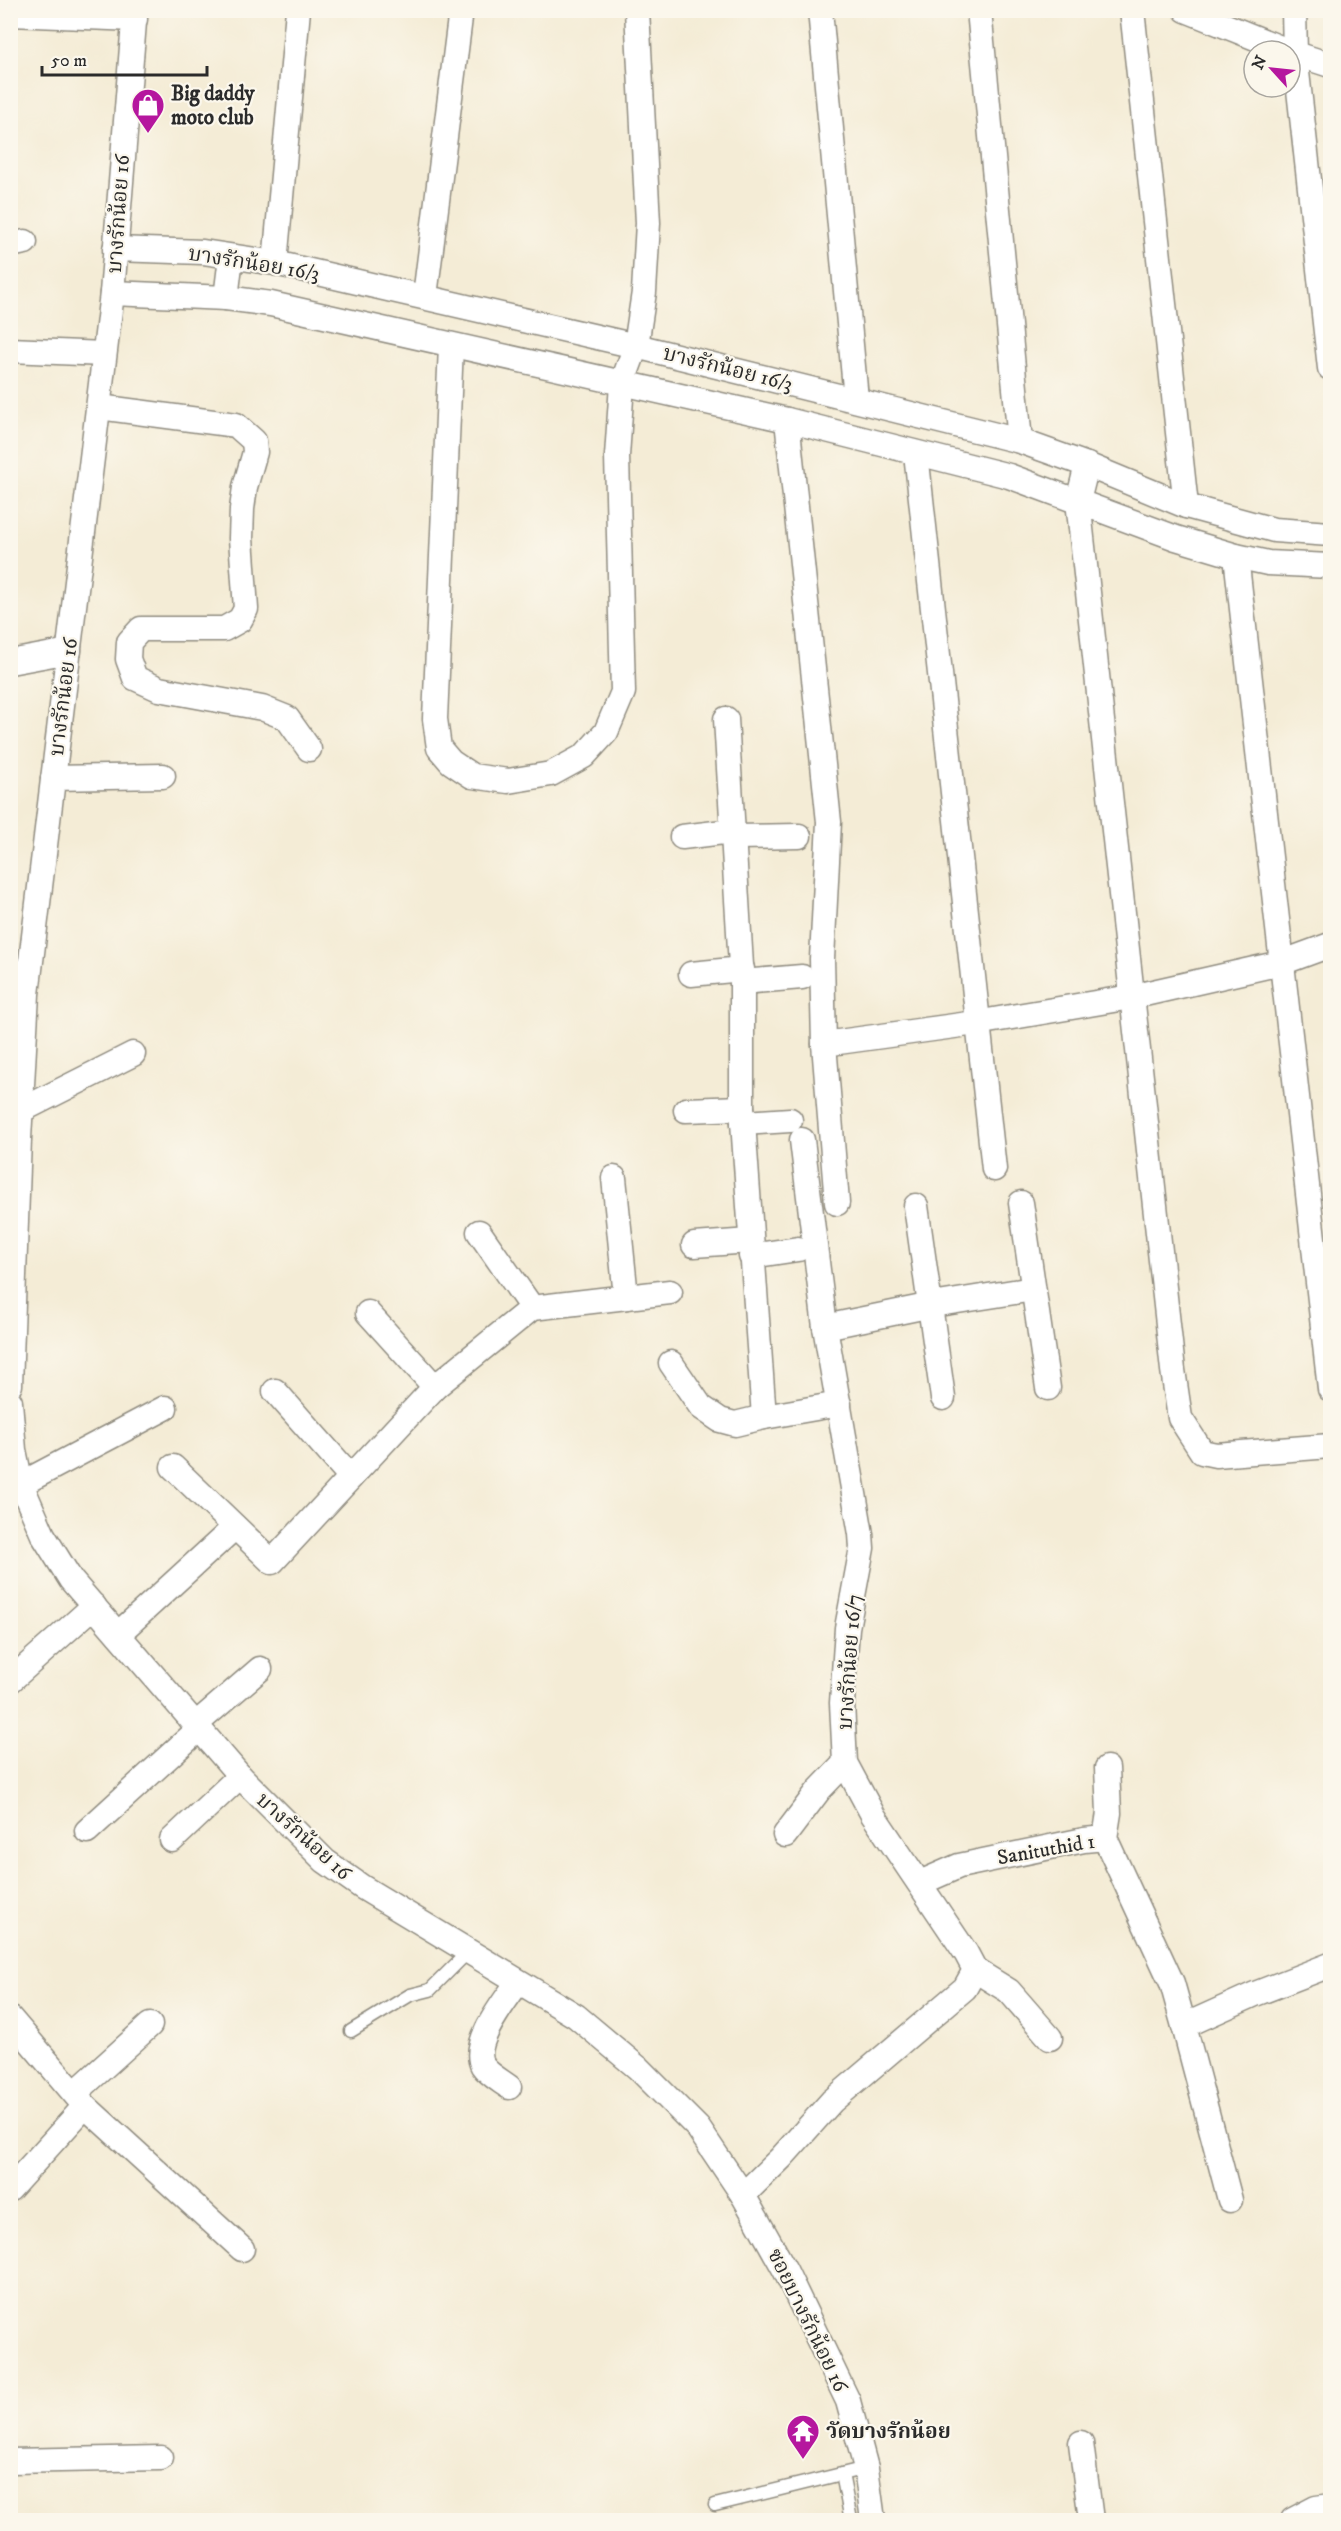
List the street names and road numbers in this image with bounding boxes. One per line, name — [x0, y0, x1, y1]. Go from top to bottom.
street label: บางรักน้อย 16 — [102, 153, 136, 274]
street label: บางรักน้อย 16/3 — [186, 241, 321, 287]
street label: บางรักน้อย 16/3 — [660, 340, 795, 398]
street label: บางรักน้อย 16 — [44, 635, 84, 758]
street label: บางรักน้อย 16/7 — [832, 1594, 868, 1731]
street label: บางรักน้อย 16 — [250, 1787, 357, 1887]
street label: Sanituthid 1 — [995, 1829, 1097, 1871]
street label: ซอยบางรักน้อย 16 — [761, 2244, 854, 2397]

